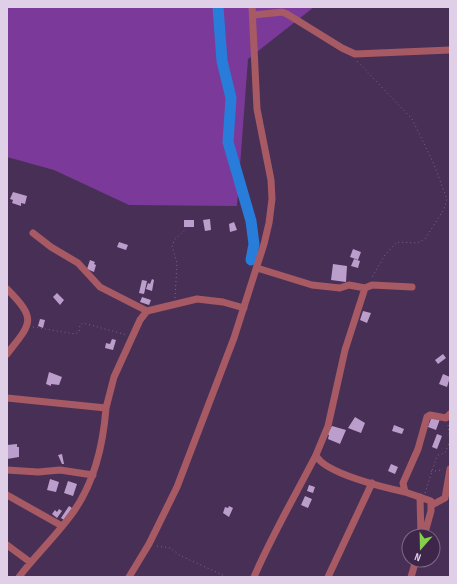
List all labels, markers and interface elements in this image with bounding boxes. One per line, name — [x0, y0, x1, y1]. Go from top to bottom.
north arrow — [401, 528, 441, 568]
text: N — [413, 550, 423, 564]

